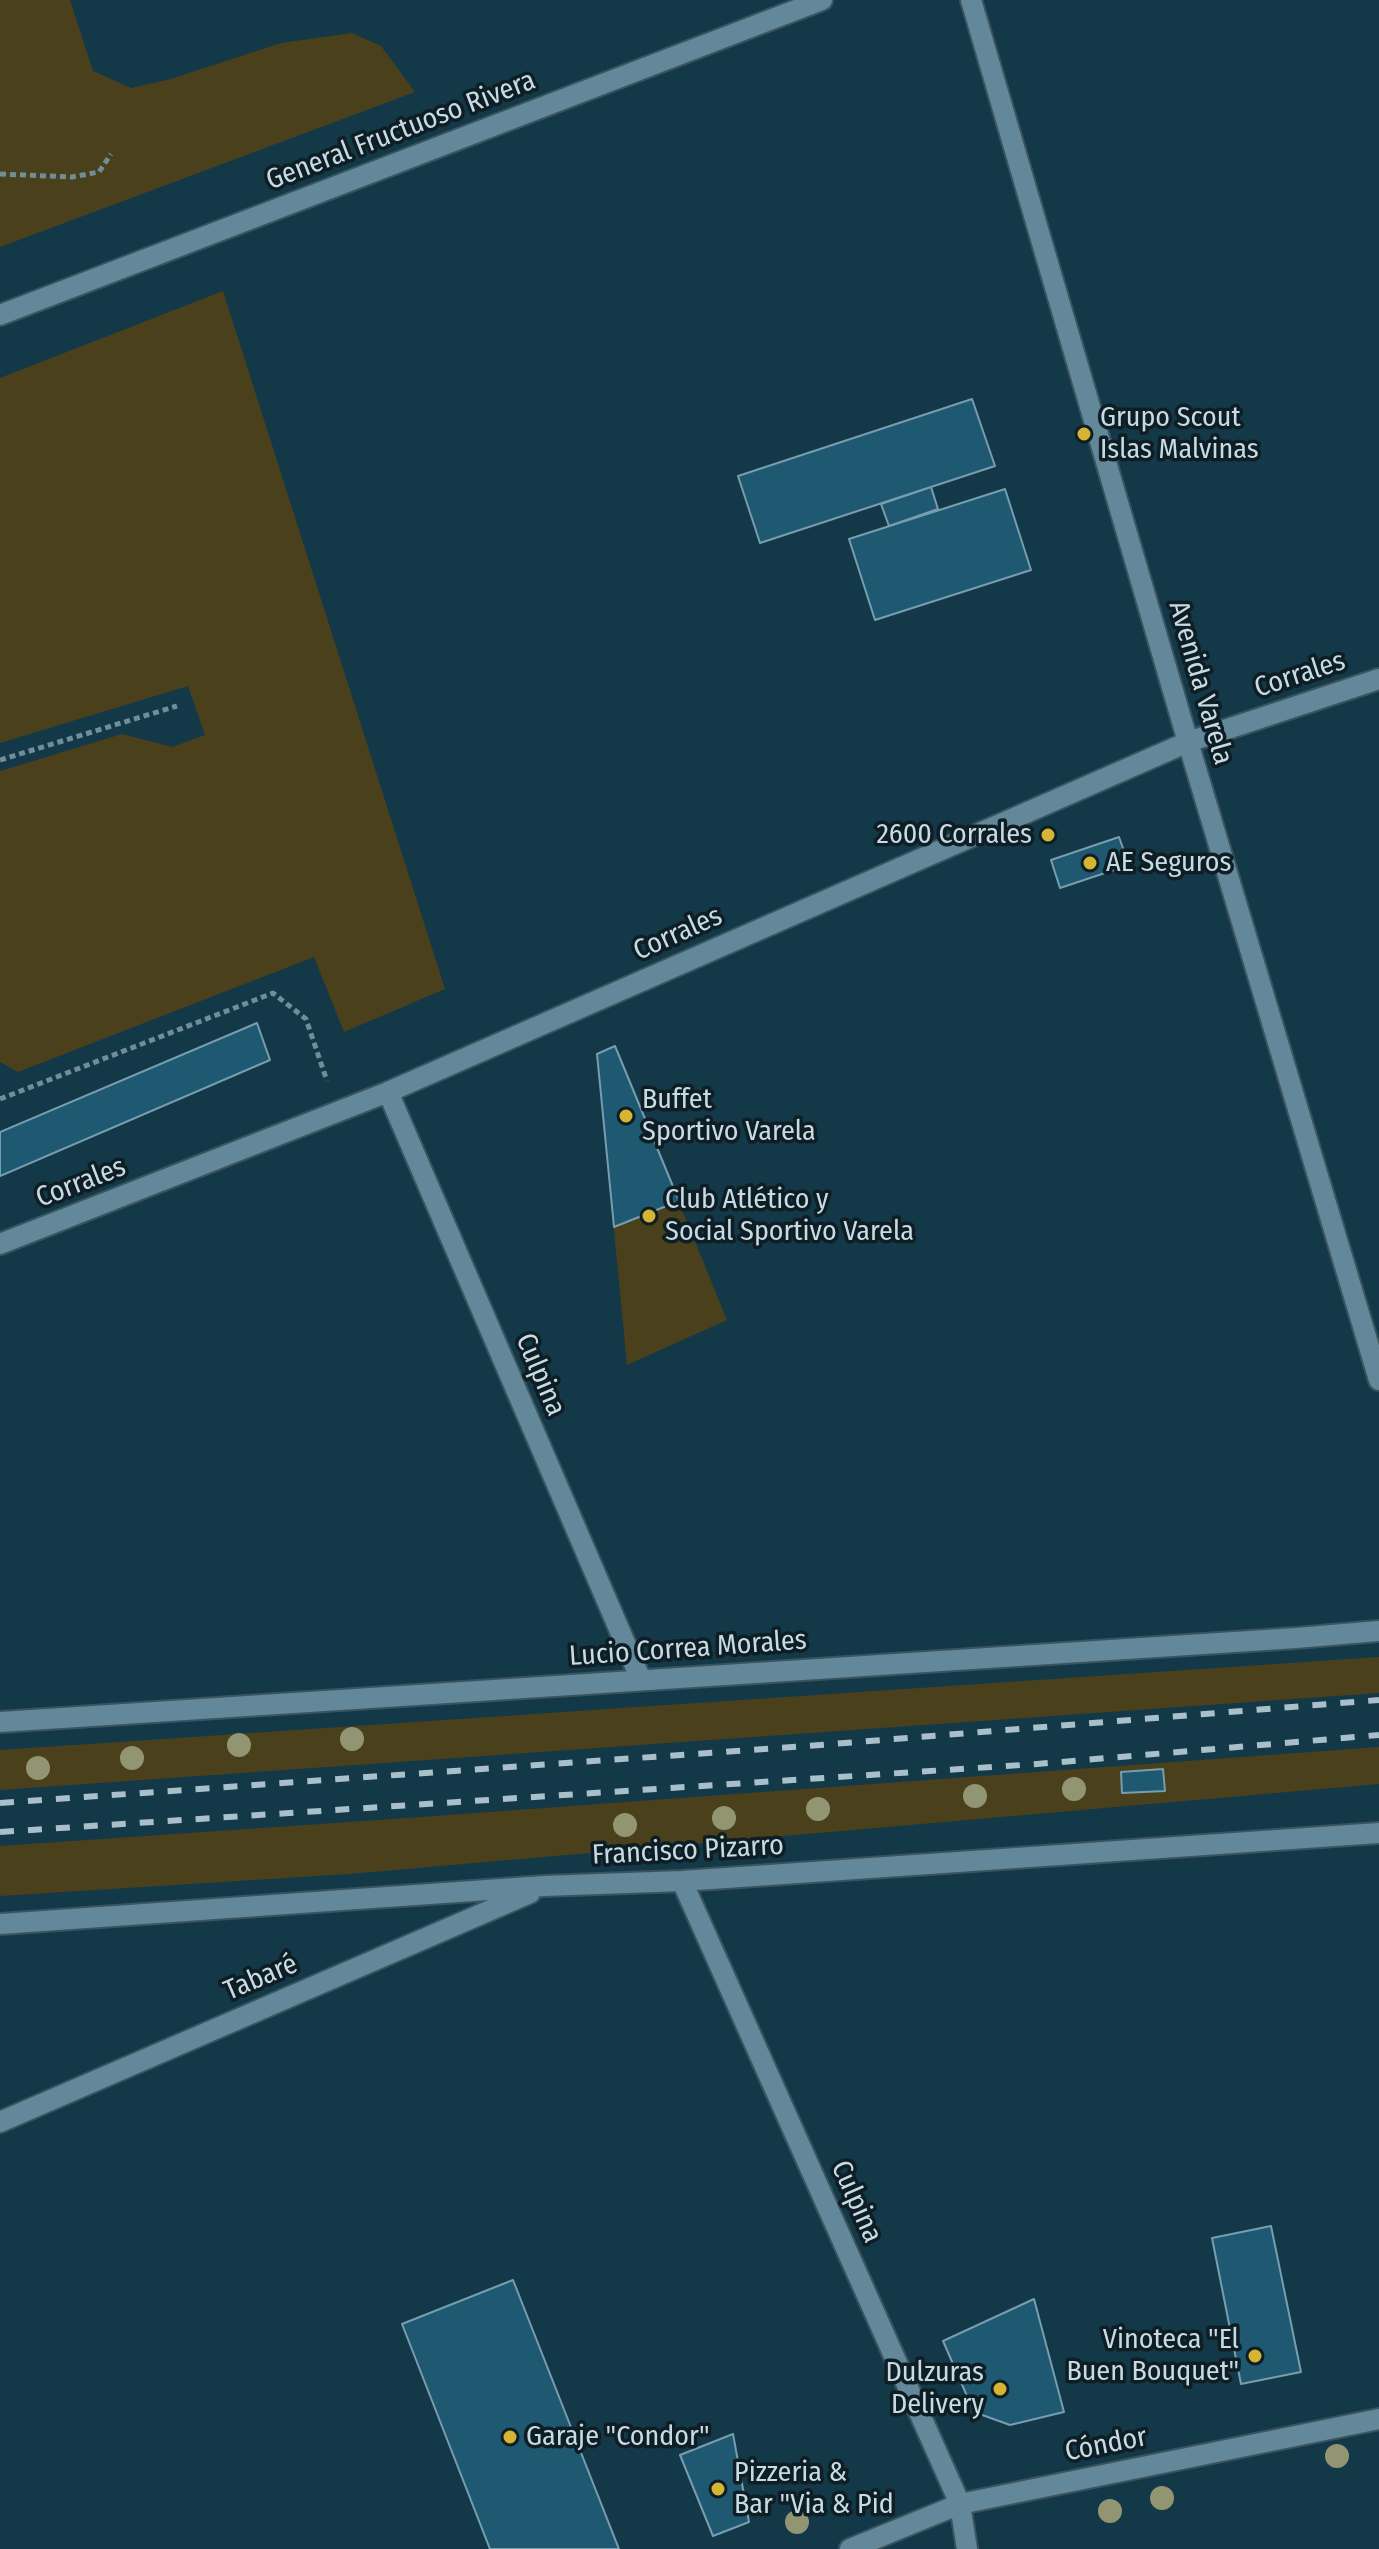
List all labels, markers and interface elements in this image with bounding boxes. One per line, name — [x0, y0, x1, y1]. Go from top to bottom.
street label: General Fructuoso Rivera — [262, 64, 540, 198]
place label: Grupo Scout Islas Malvinas — [1100, 401, 1259, 467]
marker: Grupo Scout Islas Malvinas — [1075, 425, 1093, 443]
street label: Avenida Varela — [1161, 597, 1239, 769]
street label: Corrales — [1250, 645, 1350, 705]
place label: 2600 Corrales — [876, 818, 1032, 852]
marker: 2600 Corrales — [1039, 826, 1057, 844]
place label: AE Seguros — [1106, 846, 1231, 880]
marker: AE Seguros — [1081, 854, 1099, 872]
street label: Corrales — [628, 900, 728, 968]
place label: Buffet Sportivo Varela — [642, 1083, 816, 1149]
marker: Buffet Sportivo Varela — [617, 1107, 635, 1125]
street label: Corrales — [31, 1151, 131, 1215]
place label: Club Atlético y Social Sportivo Varela — [665, 1183, 914, 1249]
marker: Club Atlético y Social Sportivo Varela — [640, 1207, 658, 1225]
street label: Culpina — [508, 1329, 572, 1421]
street label: Lucio Correa Morales — [568, 1624, 808, 1674]
street label: Francisco Pizarro — [591, 1829, 785, 1873]
street label: Tabaré — [219, 1948, 303, 2008]
street label: Culpina — [823, 2156, 889, 2248]
place label: Vinoteca "El Buen Bouquet" — [1066, 2323, 1239, 2389]
marker: Vinoteca "El Buen Bouquet" — [1246, 2347, 1264, 2365]
place label: Dulzuras Delivery — [886, 2356, 984, 2422]
marker: Dulzuras Delivery — [991, 2380, 1009, 2398]
place label: Garaje "Condor" — [526, 2420, 710, 2454]
street label: Cóndor — [1062, 2421, 1150, 2469]
marker: Garaje "Condor" — [501, 2428, 519, 2446]
place label: Pizzeria & Bar "Via & Pid — [734, 2456, 894, 2522]
marker: Pizzeria & Bar "Via & Pid — [709, 2480, 727, 2498]

